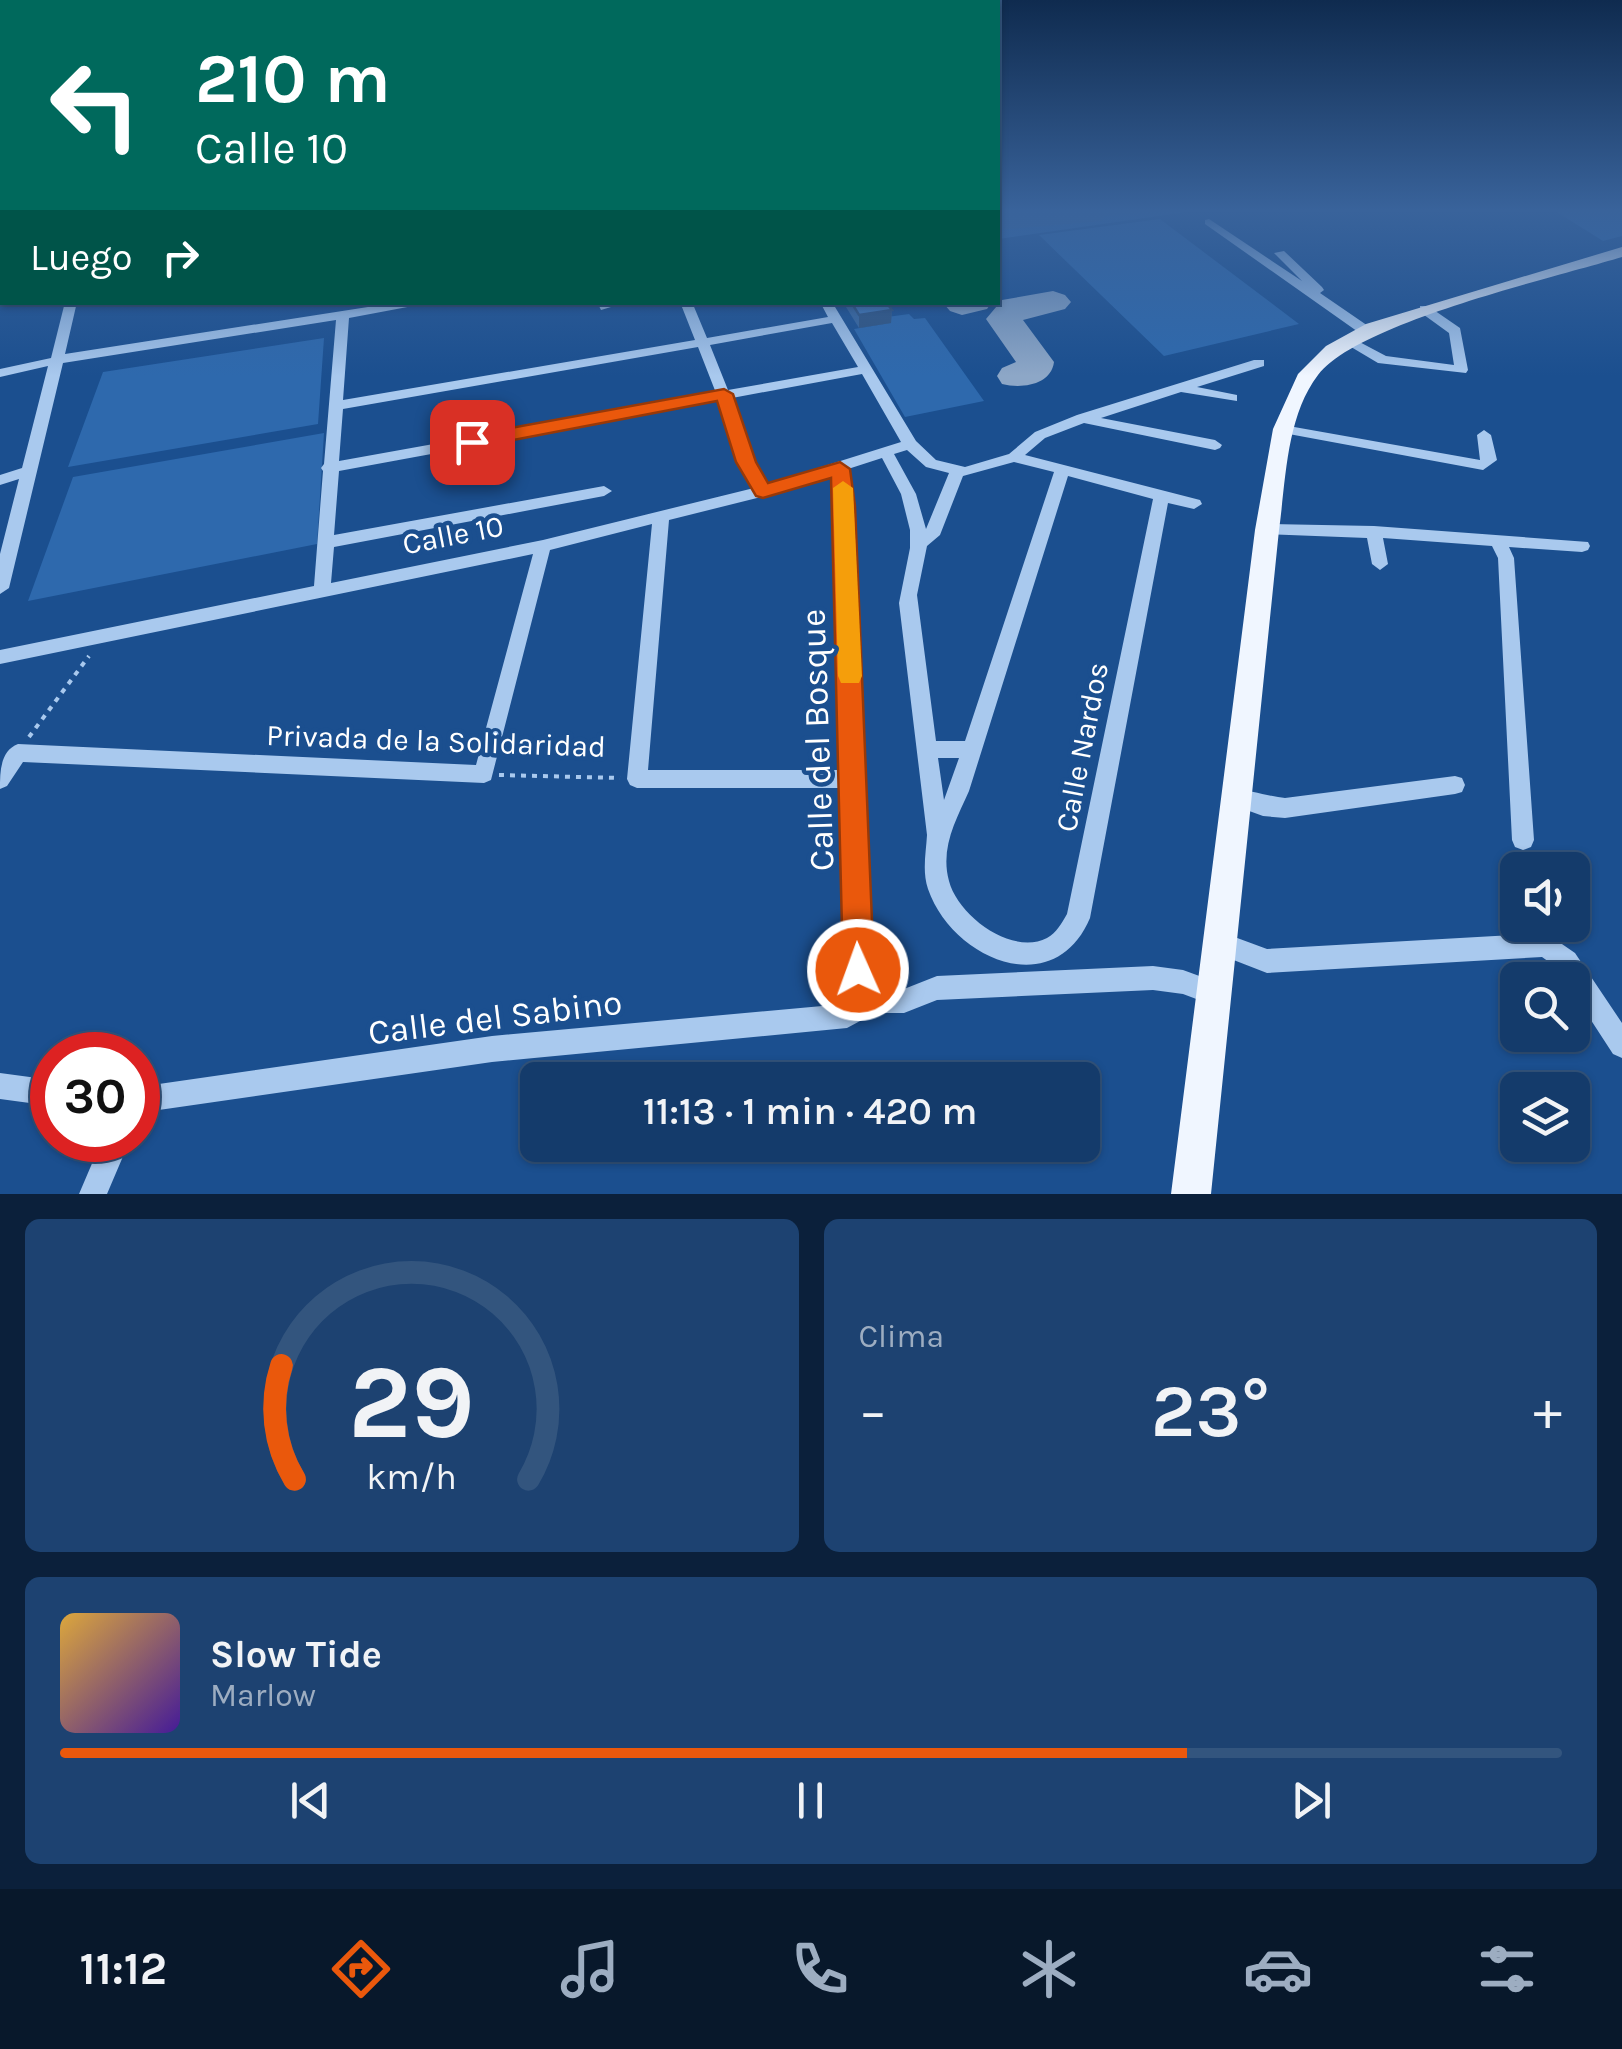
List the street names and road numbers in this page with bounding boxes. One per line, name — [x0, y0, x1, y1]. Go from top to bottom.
street label: Calle 10 — [400, 508, 506, 562]
street label: Calle del Bosque — [792, 608, 843, 872]
street label: Calle Nardos — [1048, 659, 1116, 835]
street label: Privada de la Solidaridad — [266, 717, 606, 765]
street label: Calle del Sabino — [366, 982, 624, 1053]

